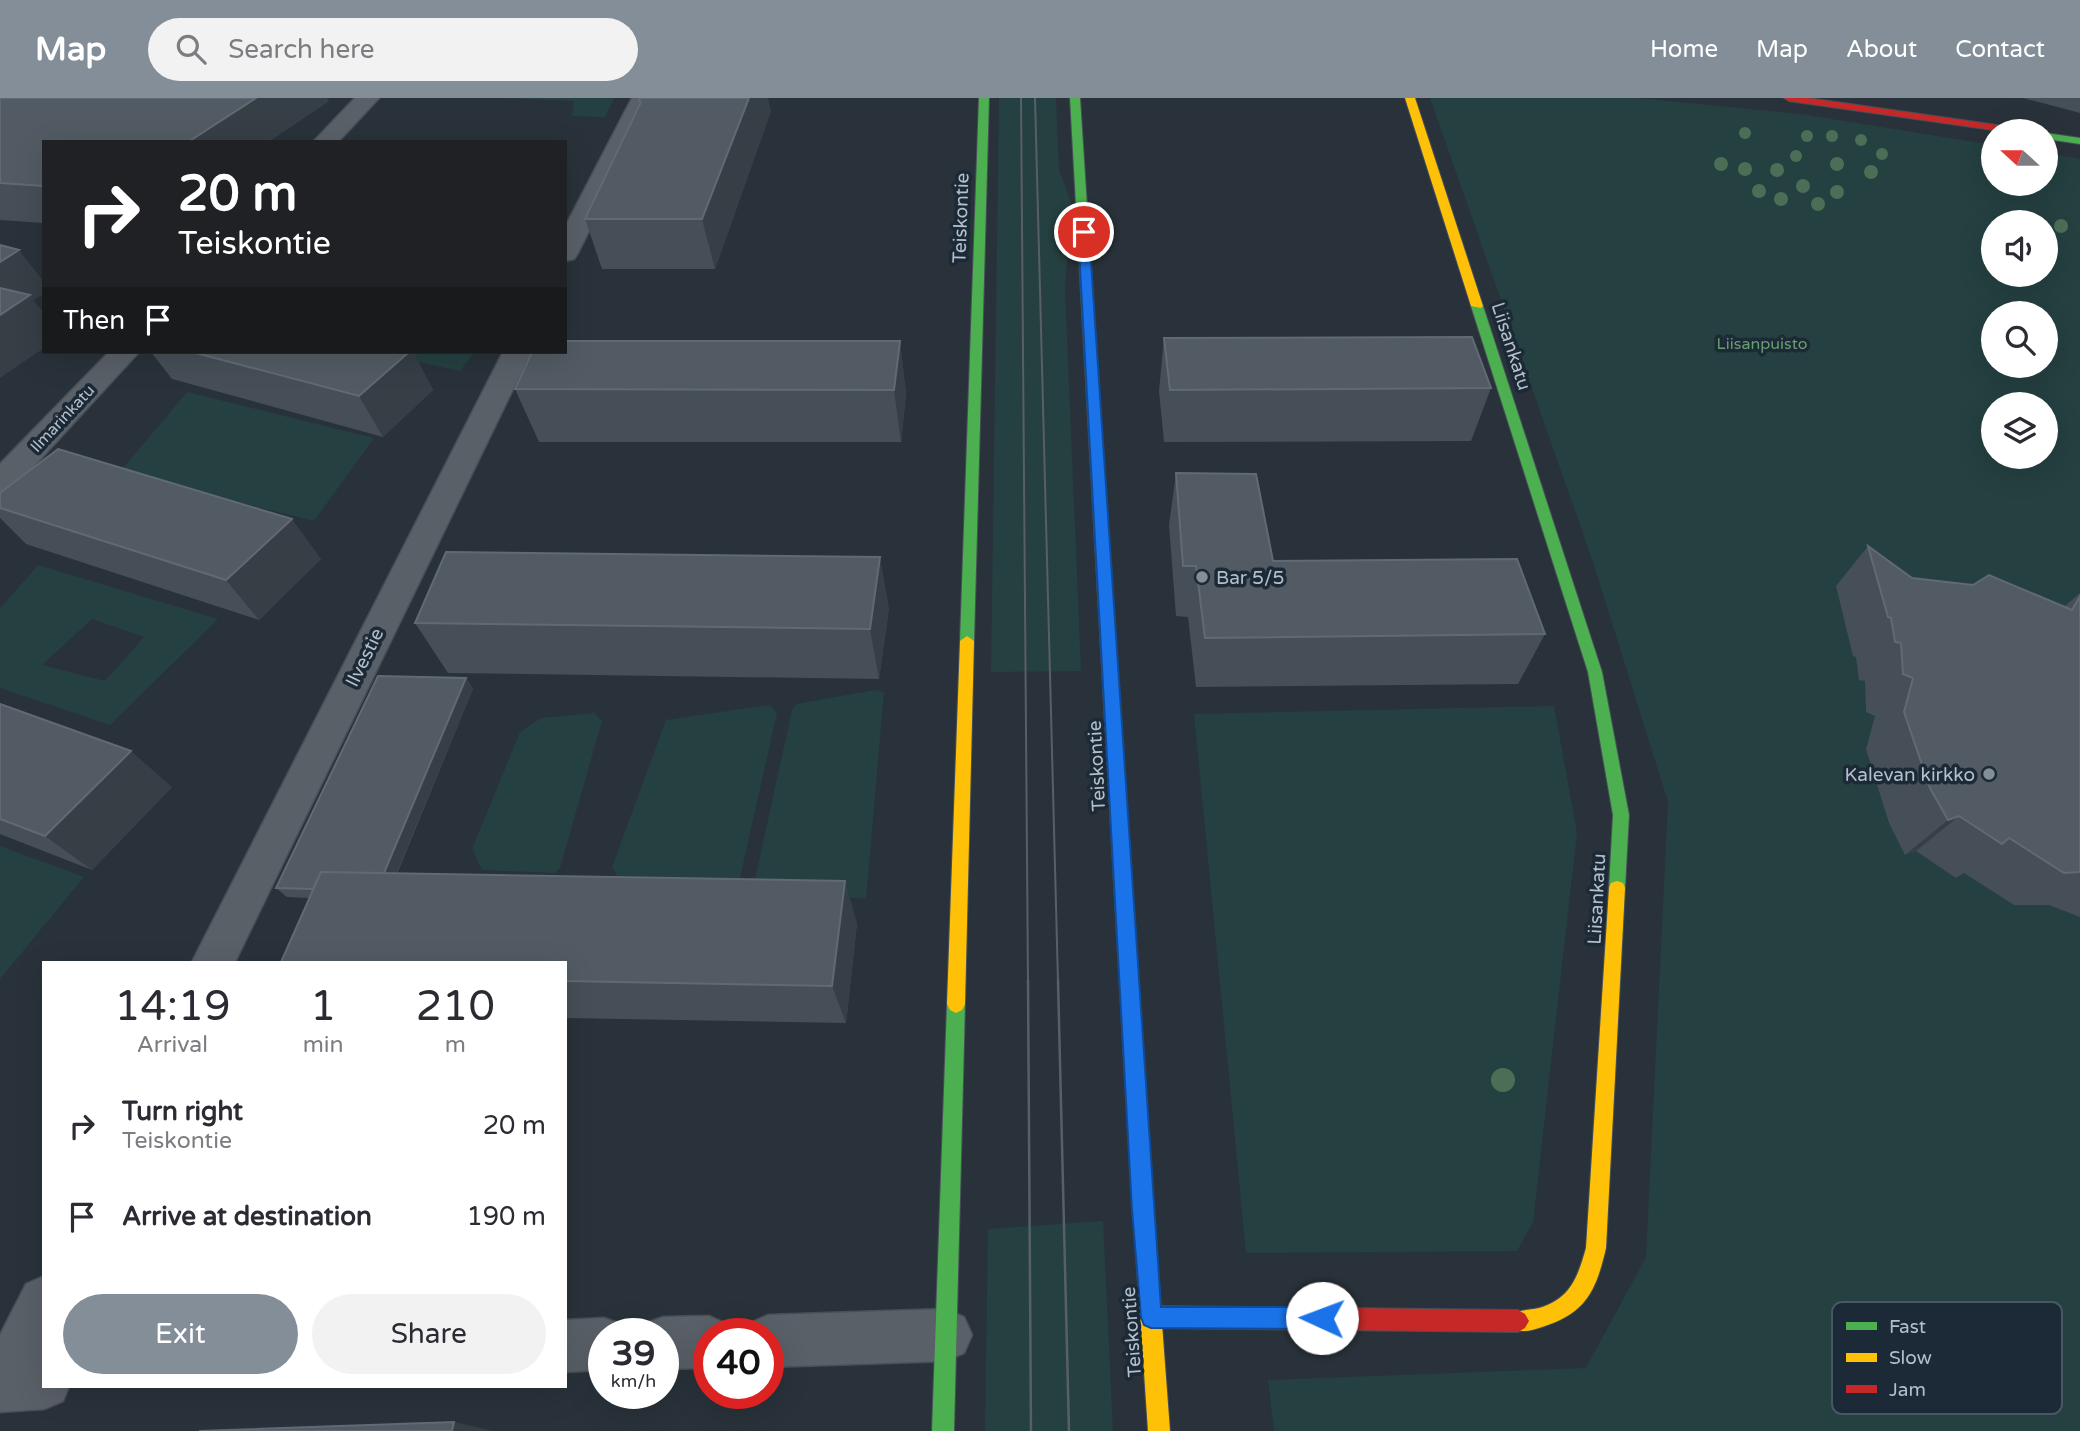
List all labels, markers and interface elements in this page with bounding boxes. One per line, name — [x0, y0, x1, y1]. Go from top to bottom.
search box — [148, 18, 638, 81]
text: Map — [35, 30, 106, 69]
icon: search — [172, 30, 210, 68]
text: Search here — [228, 34, 374, 65]
text: Home — [1650, 35, 1718, 64]
text: Map — [1756, 35, 1808, 64]
text: About — [1846, 35, 1917, 64]
text: Contact — [1955, 35, 2045, 64]
north arrow — [1981, 119, 2058, 196]
map controls — [1981, 119, 2058, 469]
text: 20 m — [178, 165, 297, 224]
icon: right — [63, 168, 154, 259]
street label: Teiskontie — [948, 172, 974, 264]
pin — [1054, 202, 1114, 262]
button: sound — [1981, 210, 2058, 287]
icon: arrive — [1065, 213, 1103, 251]
text: Teiskontie — [178, 225, 331, 263]
street label: Liisankatu — [1486, 300, 1536, 393]
icon: arrive — [139, 301, 177, 339]
button: search — [1981, 301, 2058, 378]
text: Then — [63, 305, 125, 336]
park label: Liisanpuisto — [1717, 334, 1807, 354]
street label: Ilmarinkatu — [26, 381, 99, 457]
button: layers — [1981, 392, 2058, 469]
place label: Bar 5/5 — [1216, 567, 1284, 589]
marker: Bar 5/5 — [1194, 569, 1210, 585]
street label: Ilvestie — [341, 625, 388, 690]
street label: Teiskontie — [1084, 720, 1110, 812]
place label: Kalevan kirkko — [1845, 764, 1975, 786]
marker: Kalevan kirkko — [1981, 766, 1997, 782]
street label: Liisankatu — [1584, 853, 1610, 945]
text: 14:19 — [114, 981, 231, 1032]
text: 1 — [310, 981, 336, 1032]
text: 210 — [416, 981, 495, 1032]
text: Arrival — [137, 1031, 208, 1059]
text: min — [303, 1031, 344, 1059]
text: m — [445, 1031, 466, 1059]
text: Turn right — [122, 1096, 243, 1127]
icon: right — [63, 1107, 101, 1145]
text: 20 m — [483, 1110, 546, 1141]
text: Teiskontie — [122, 1127, 232, 1155]
icon: arrive — [63, 1198, 101, 1236]
text: Arrive at destination — [122, 1201, 372, 1232]
text: 190 m — [466, 1201, 546, 1232]
position arrow — [1285, 1281, 1359, 1355]
street label: Teiskontie — [1118, 1286, 1146, 1378]
button: Exit — [63, 1294, 298, 1374]
button: Share — [312, 1294, 546, 1374]
legend — [1832, 1302, 2062, 1414]
text: Fast — [1889, 1316, 1926, 1338]
speed limit sign: 40 — [693, 1318, 784, 1409]
text: 39 — [612, 1333, 655, 1375]
text: Slow — [1889, 1347, 1932, 1369]
text: km/h — [611, 1370, 656, 1392]
text: Jam — [1889, 1379, 1926, 1401]

